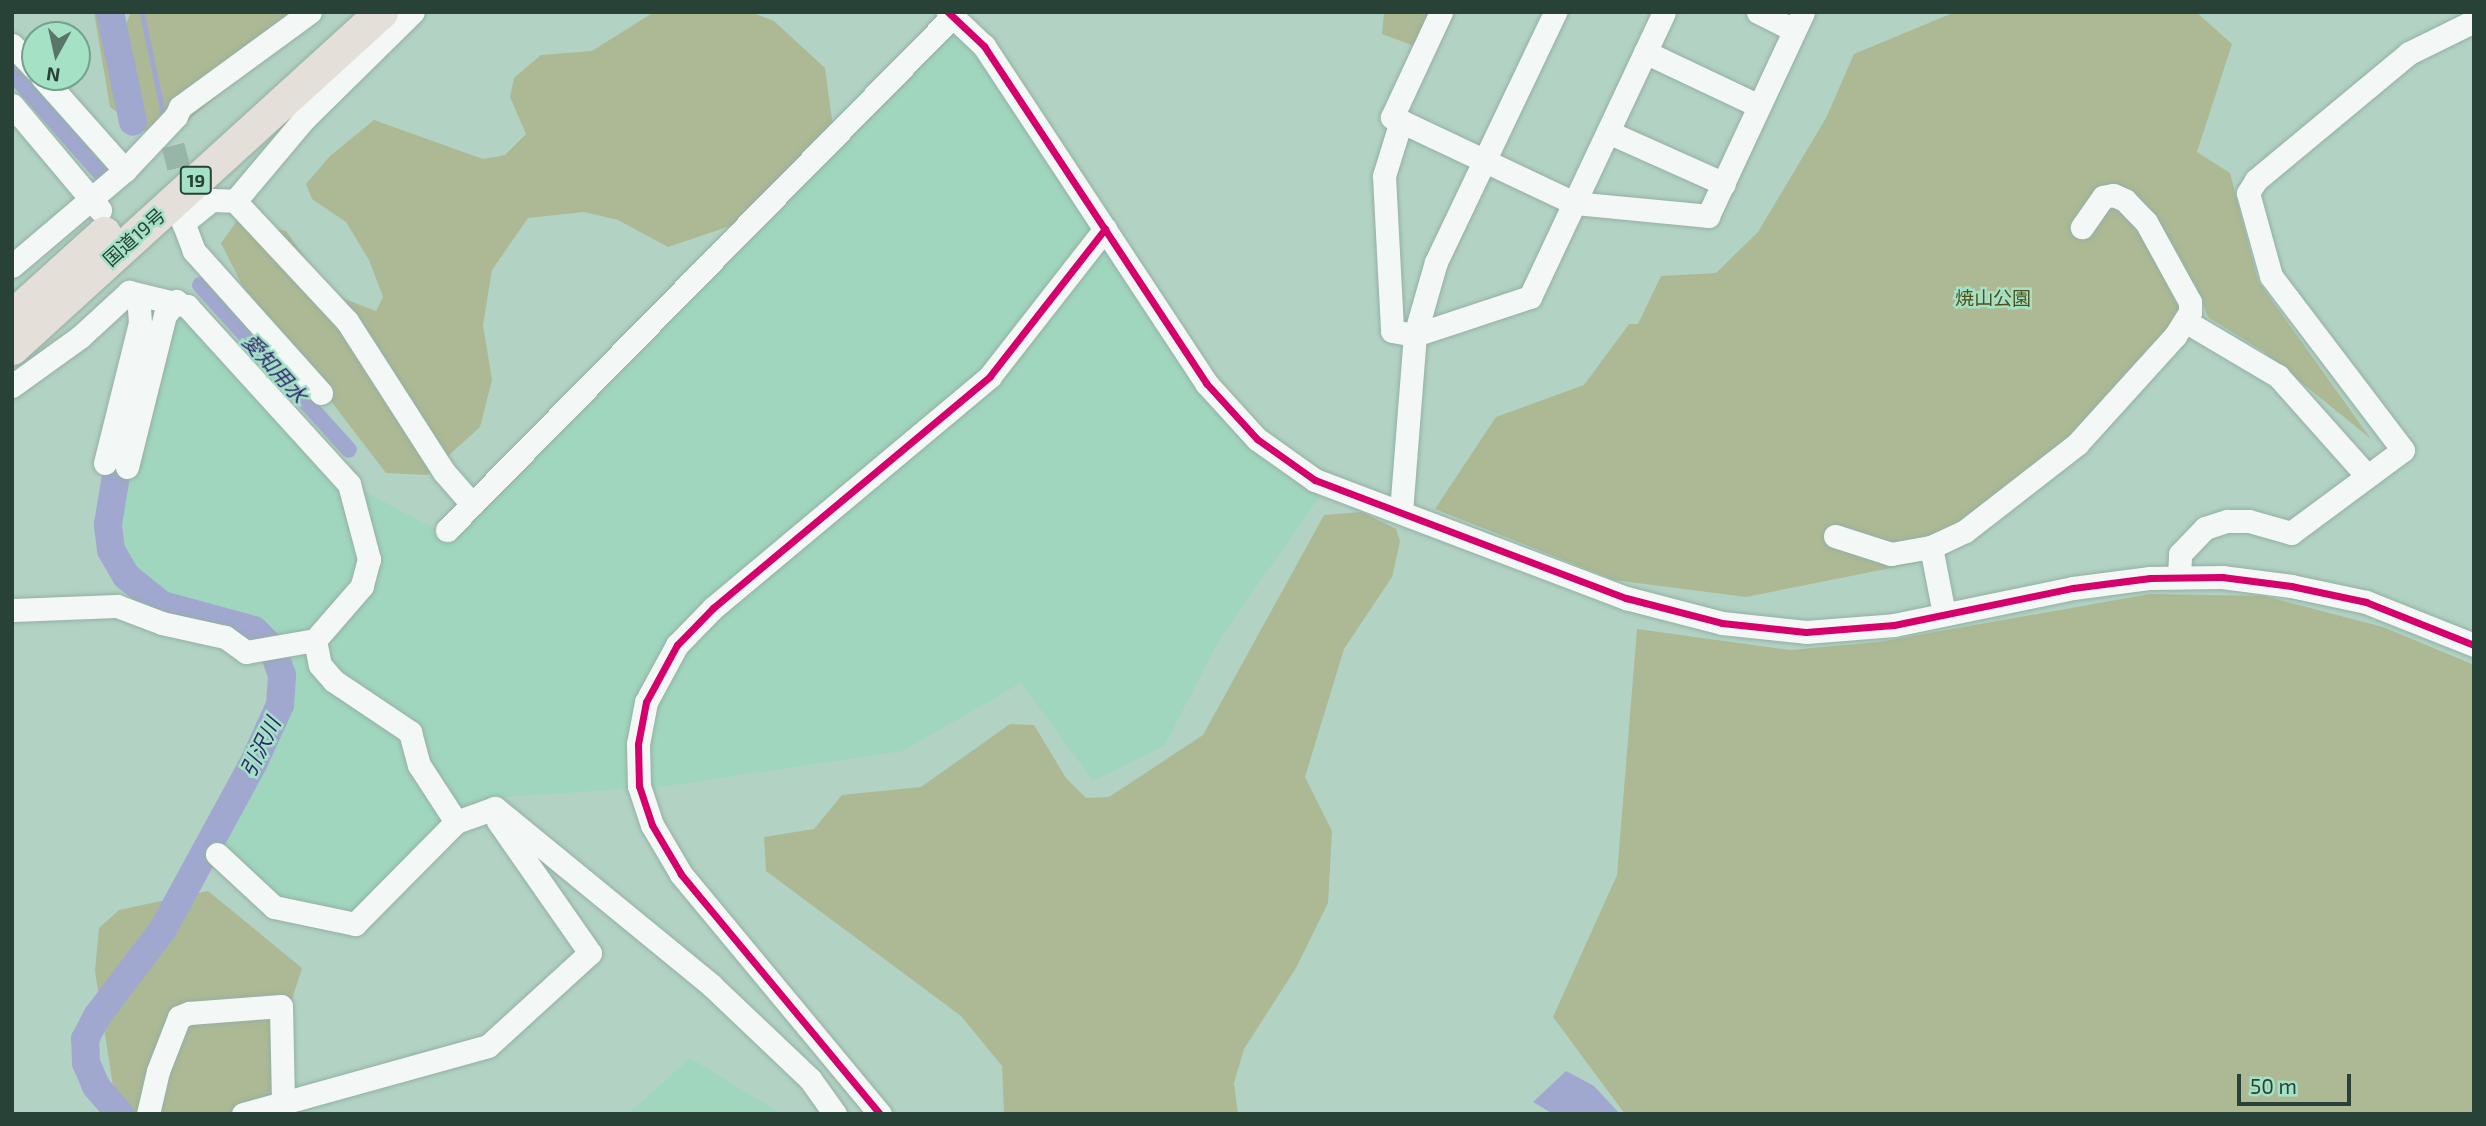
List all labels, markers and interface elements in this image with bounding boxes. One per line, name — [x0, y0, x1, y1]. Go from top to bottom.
north arrow — [21, 21, 91, 91]
text: N — [45, 63, 62, 88]
road number: 19 — [178, 166, 214, 195]
street label: 国道19号 — [98, 203, 170, 271]
park label: 焼山公園 — [1955, 287, 2031, 309]
water label: 愛知用水 — [238, 328, 312, 408]
water label: 引沢川 — [235, 713, 285, 781]
scale bar — [2241, 1060, 2355, 1104]
text: 50 m — [2250, 1073, 2297, 1098]

